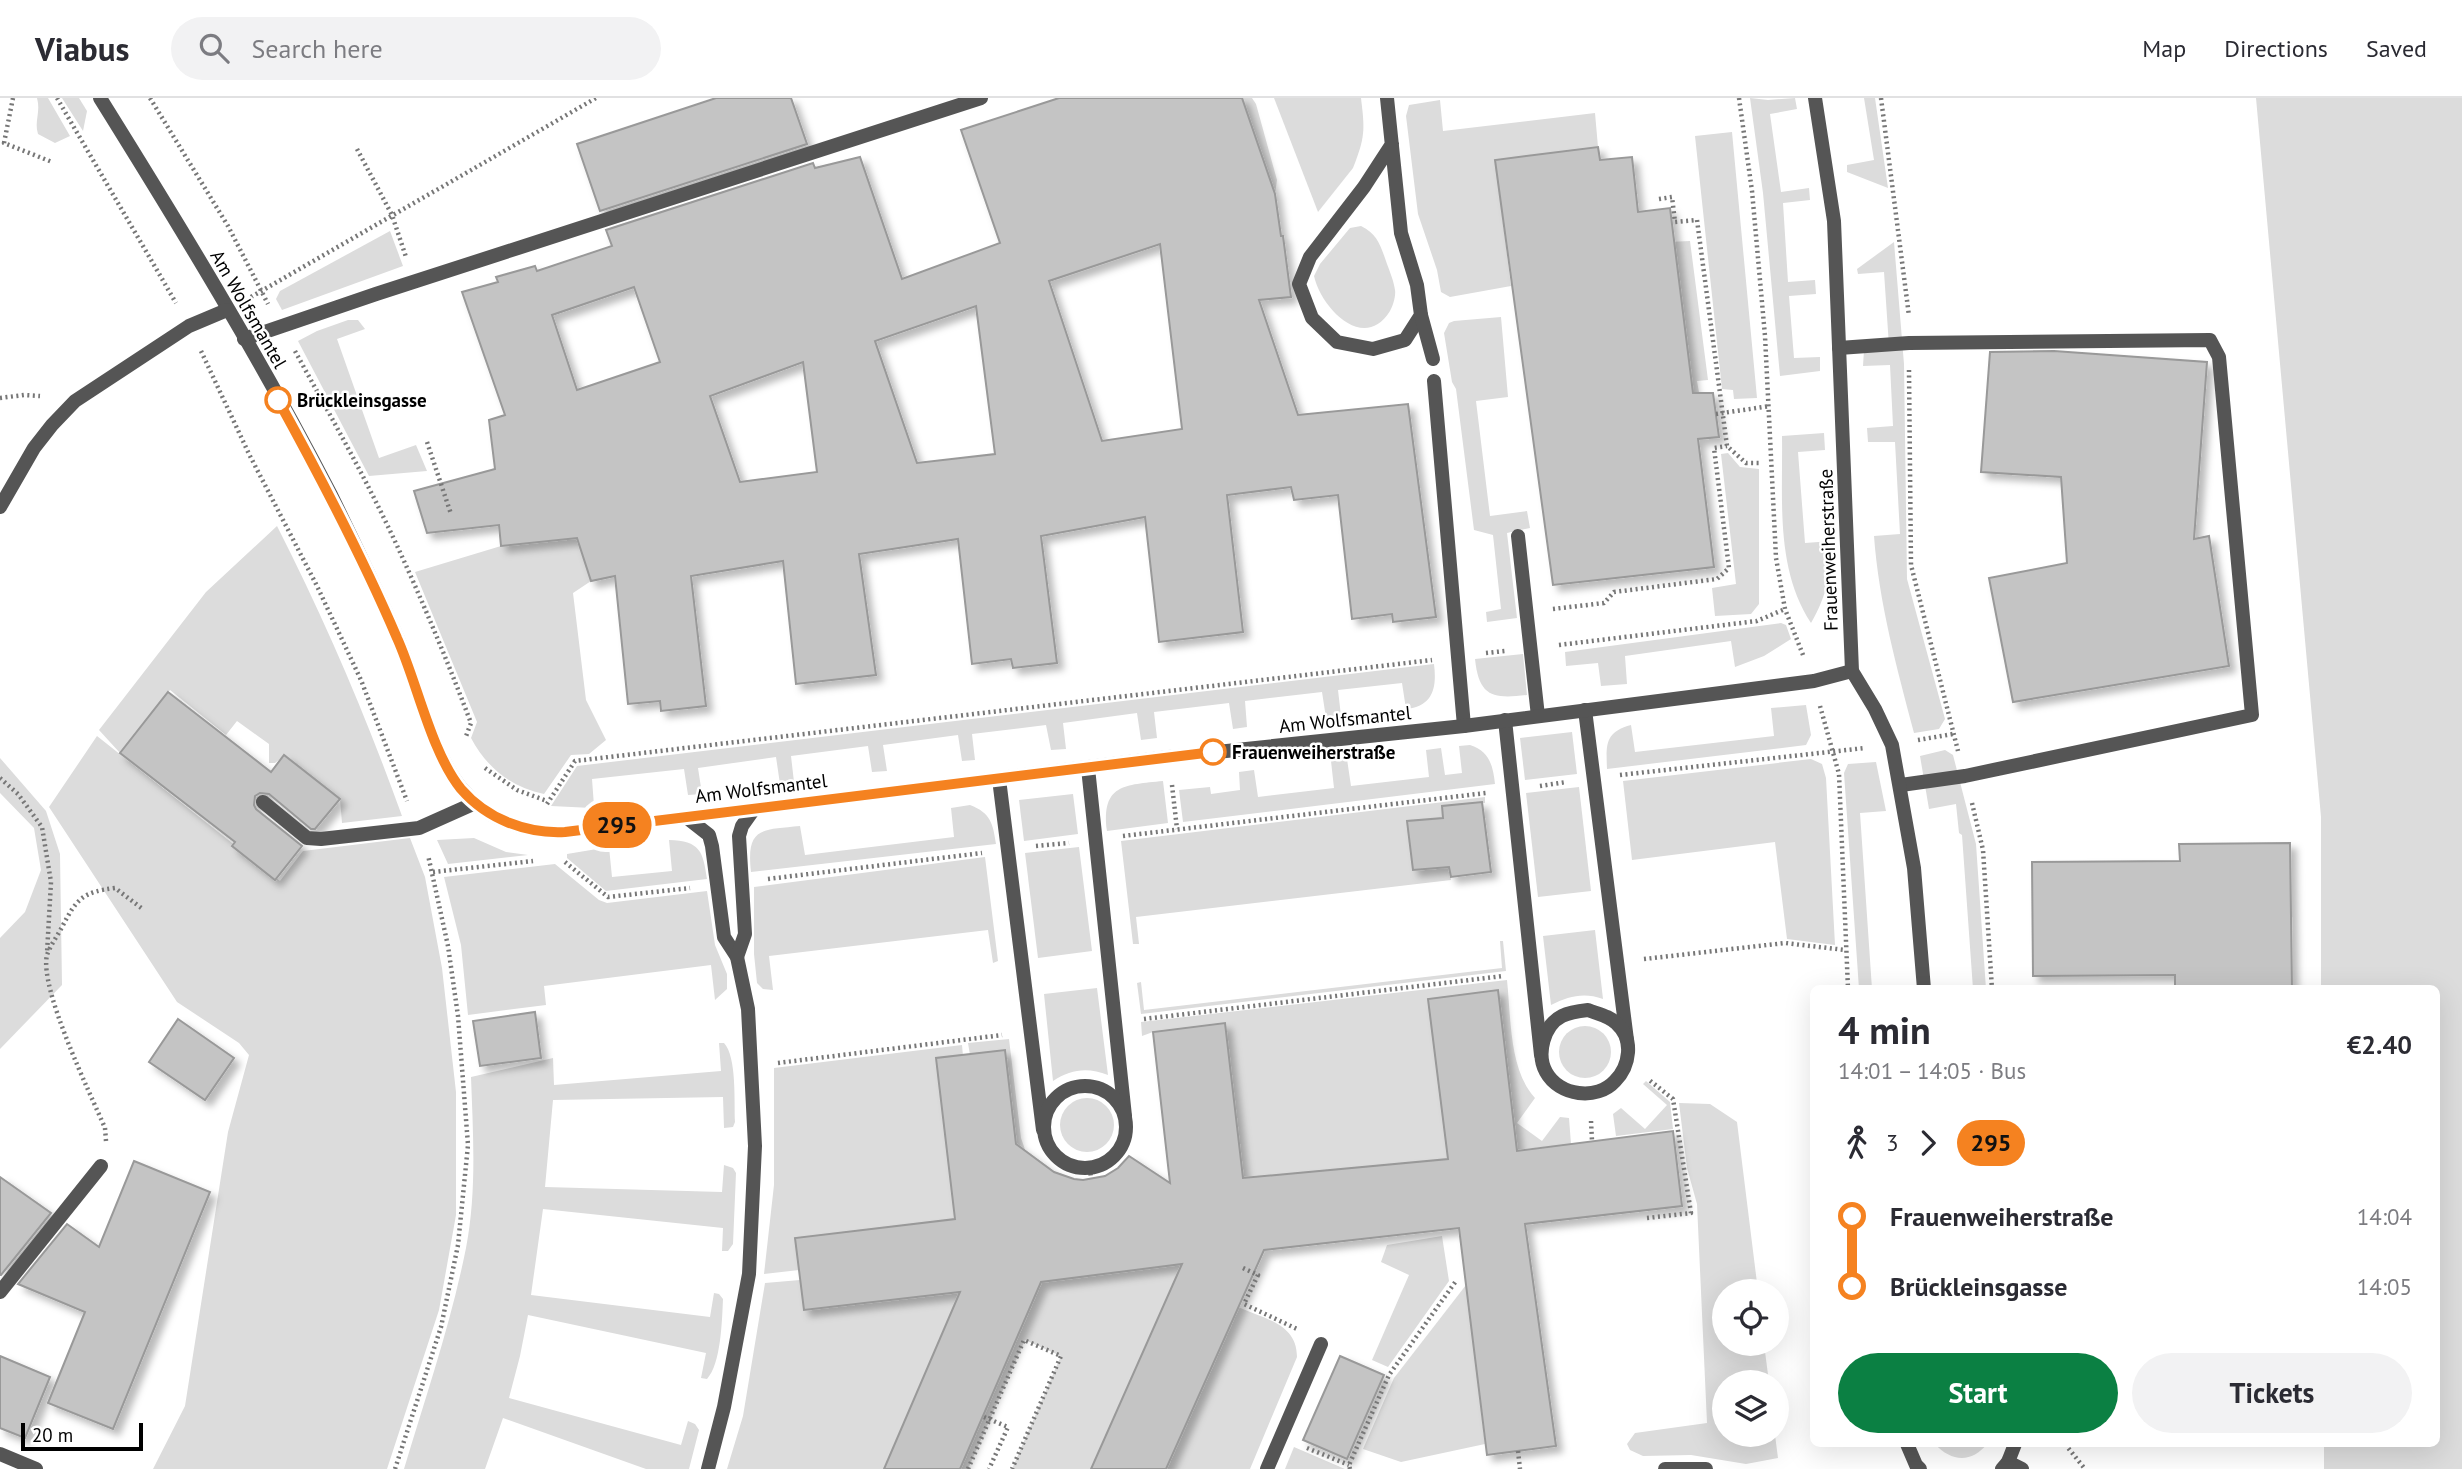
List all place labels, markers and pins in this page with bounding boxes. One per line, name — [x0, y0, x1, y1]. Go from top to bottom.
marker: Brückleinsgasse — [265, 387, 291, 413]
place label: Brückleinsgasse — [297, 388, 427, 412]
marker: Frauenweiherstraße — [1200, 739, 1226, 765]
place label: Frauenweiherstraße — [1232, 740, 1395, 764]

